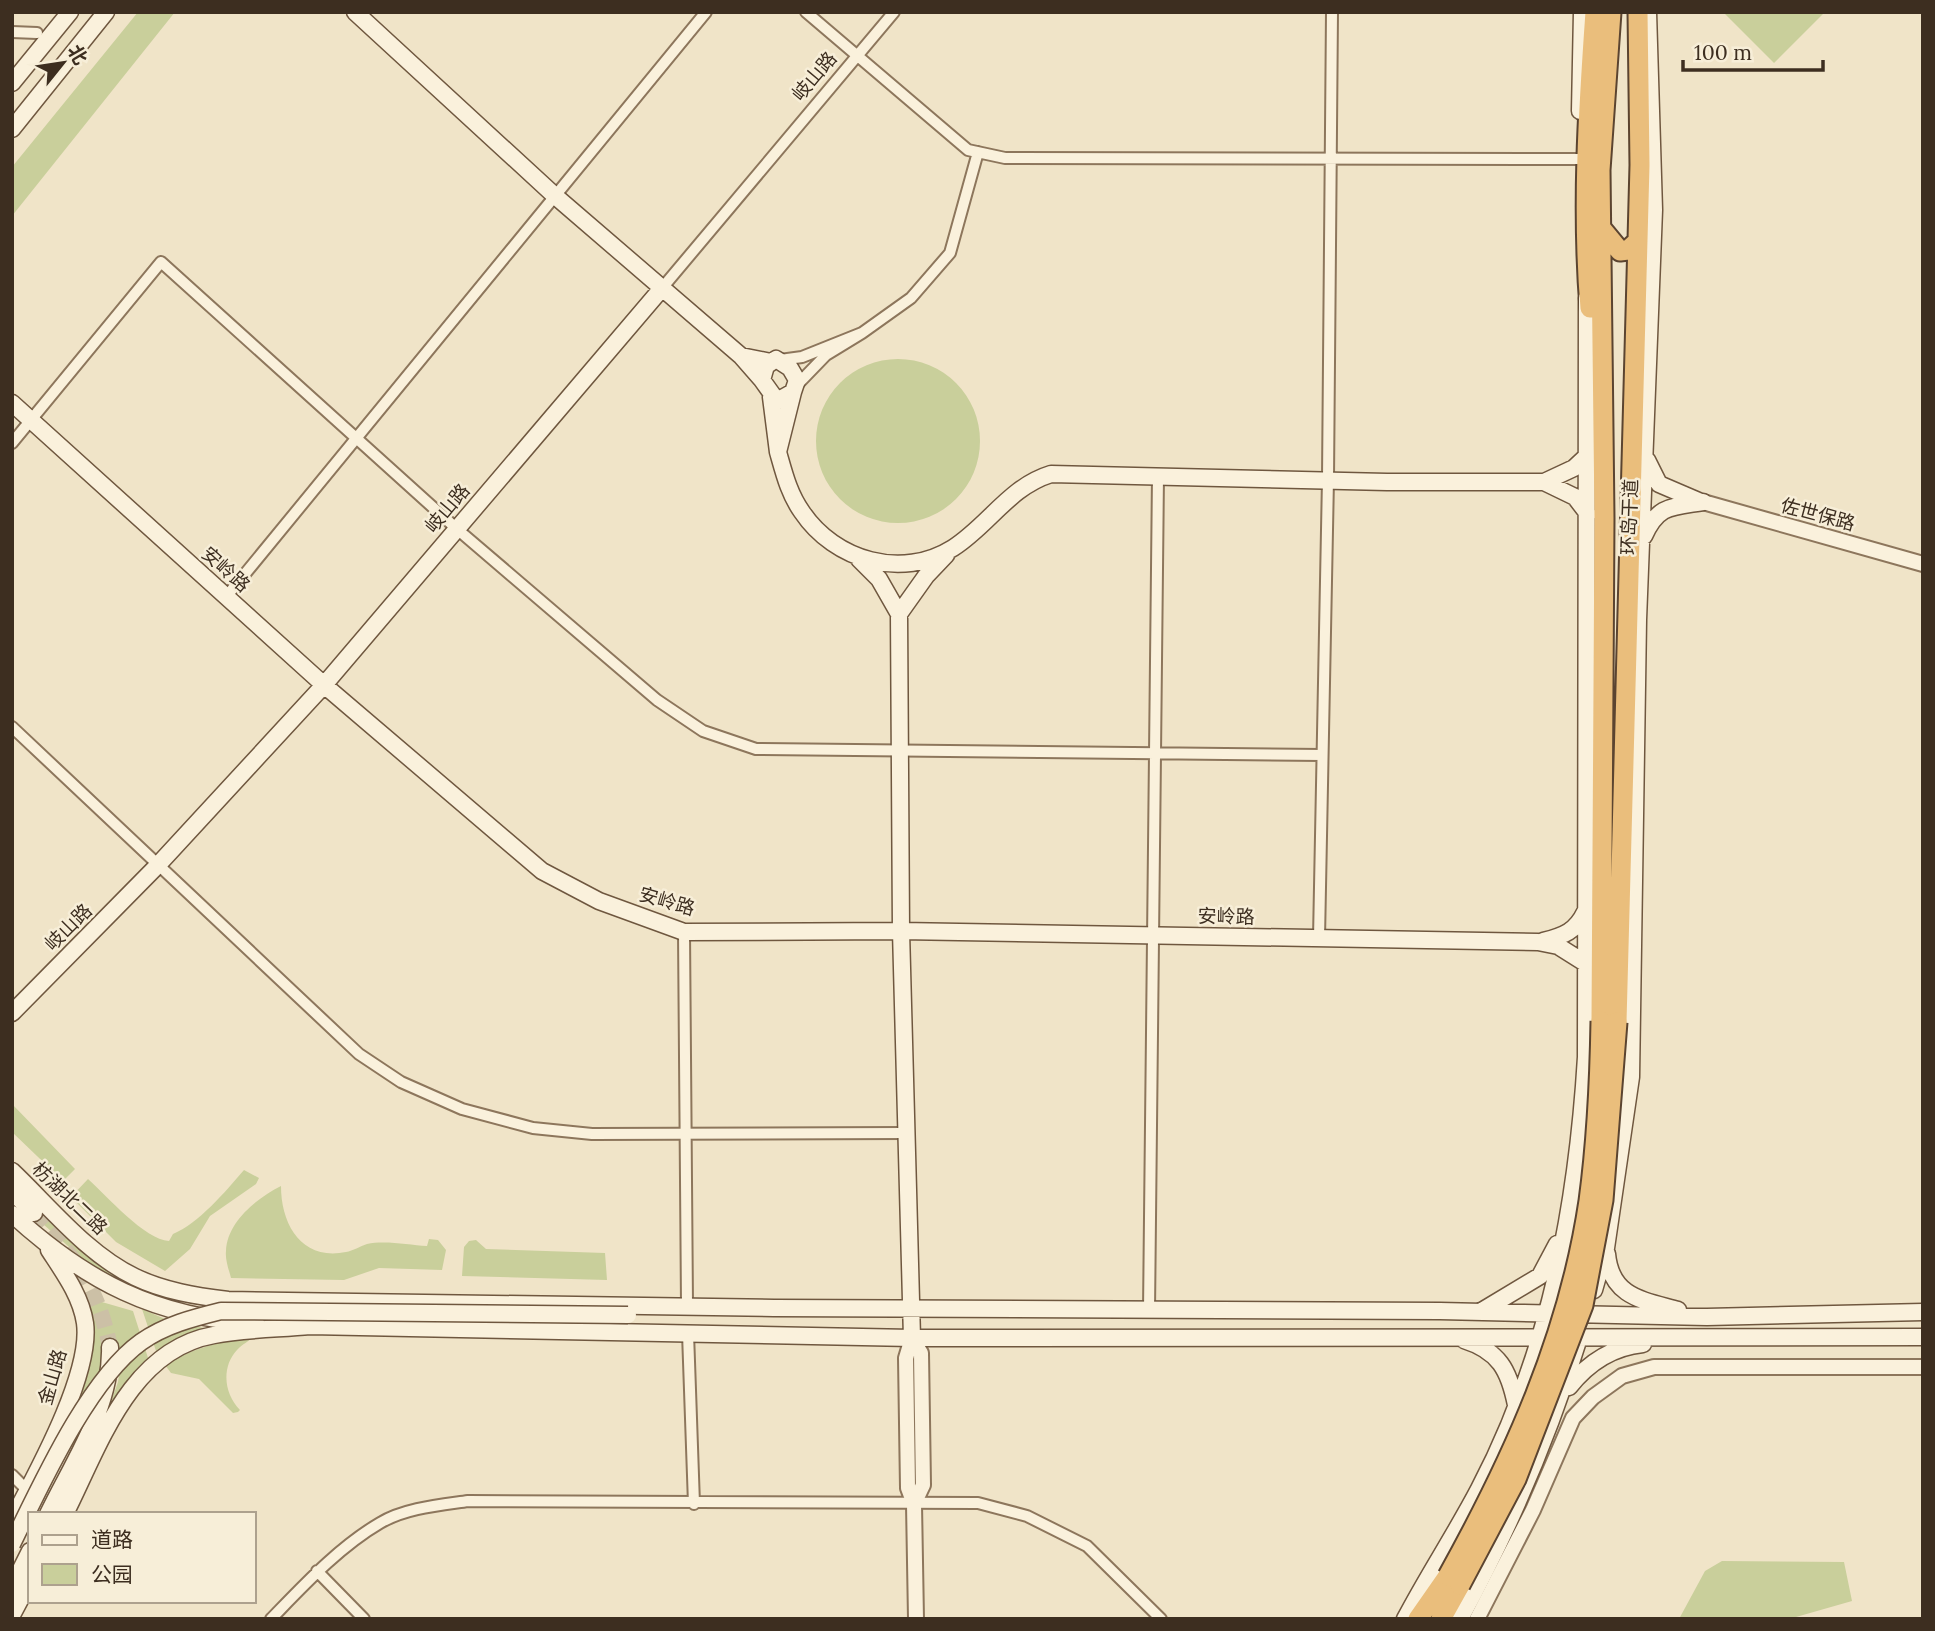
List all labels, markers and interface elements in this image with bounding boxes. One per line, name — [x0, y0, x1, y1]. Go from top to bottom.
north arrow — [28, 28, 98, 98]
scale bar — [1683, 28, 1823, 72]
text: 100 m — [1694, 39, 1752, 66]
text: 北 — [63, 40, 93, 69]
street label: 岐山路 — [786, 46, 842, 106]
street label: 岐山路 — [419, 478, 475, 538]
street label: 环岛干道 — [1616, 479, 1642, 555]
street label: 佐世保路 — [1778, 493, 1858, 535]
street label: 安岭路 — [197, 541, 255, 597]
street label: 安岭路 — [636, 882, 698, 920]
street label: 岐山路 — [39, 898, 97, 956]
street label: 安岭路 — [1197, 904, 1255, 928]
street label: 枋湖北二路 — [27, 1156, 113, 1240]
street label: 金山路 — [33, 1346, 71, 1408]
legend — [28, 1512, 256, 1603]
text: 道路 — [91, 1526, 133, 1553]
text: 公园 — [91, 1561, 133, 1588]

